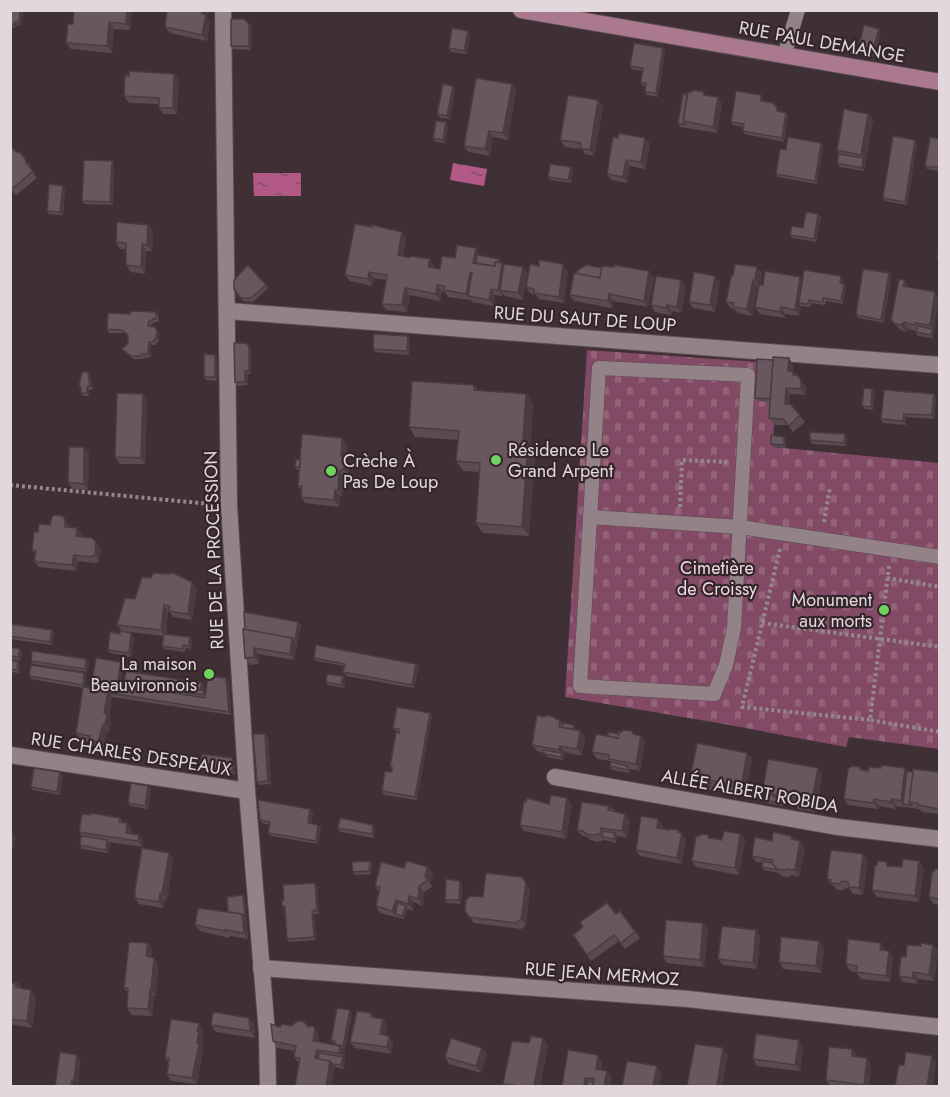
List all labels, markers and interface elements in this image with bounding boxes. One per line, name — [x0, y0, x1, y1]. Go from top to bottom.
street label: RUE PAUL DEMANGE — [737, 15, 907, 69]
street label: RUE DU SAUT DE LOUP — [493, 300, 677, 338]
place label: Résidence Le Grand Arpent — [508, 437, 614, 484]
place label: Crèche À Pas De Loup — [343, 448, 438, 495]
street label: RUE DE LA PROCESSION — [198, 450, 230, 650]
marker: Résidence Le Grand Arpent — [489, 453, 503, 467]
marker: Crèche À Pas De Loup — [324, 464, 338, 478]
park label: Cimetière de Croissy — [677, 555, 757, 602]
place label: Monument aux morts — [792, 587, 873, 634]
marker: Monument aux morts — [877, 603, 891, 617]
place label: La maison Beauvironnois — [91, 651, 197, 698]
marker: La maison Beauvironnois — [202, 667, 216, 681]
street label: RUE CHARLES DESPEAUX — [29, 725, 233, 783]
street label: ALLÉE ALBERT ROBIDA — [659, 763, 841, 819]
street label: RUE JEAN MERMOZ — [524, 956, 680, 992]

